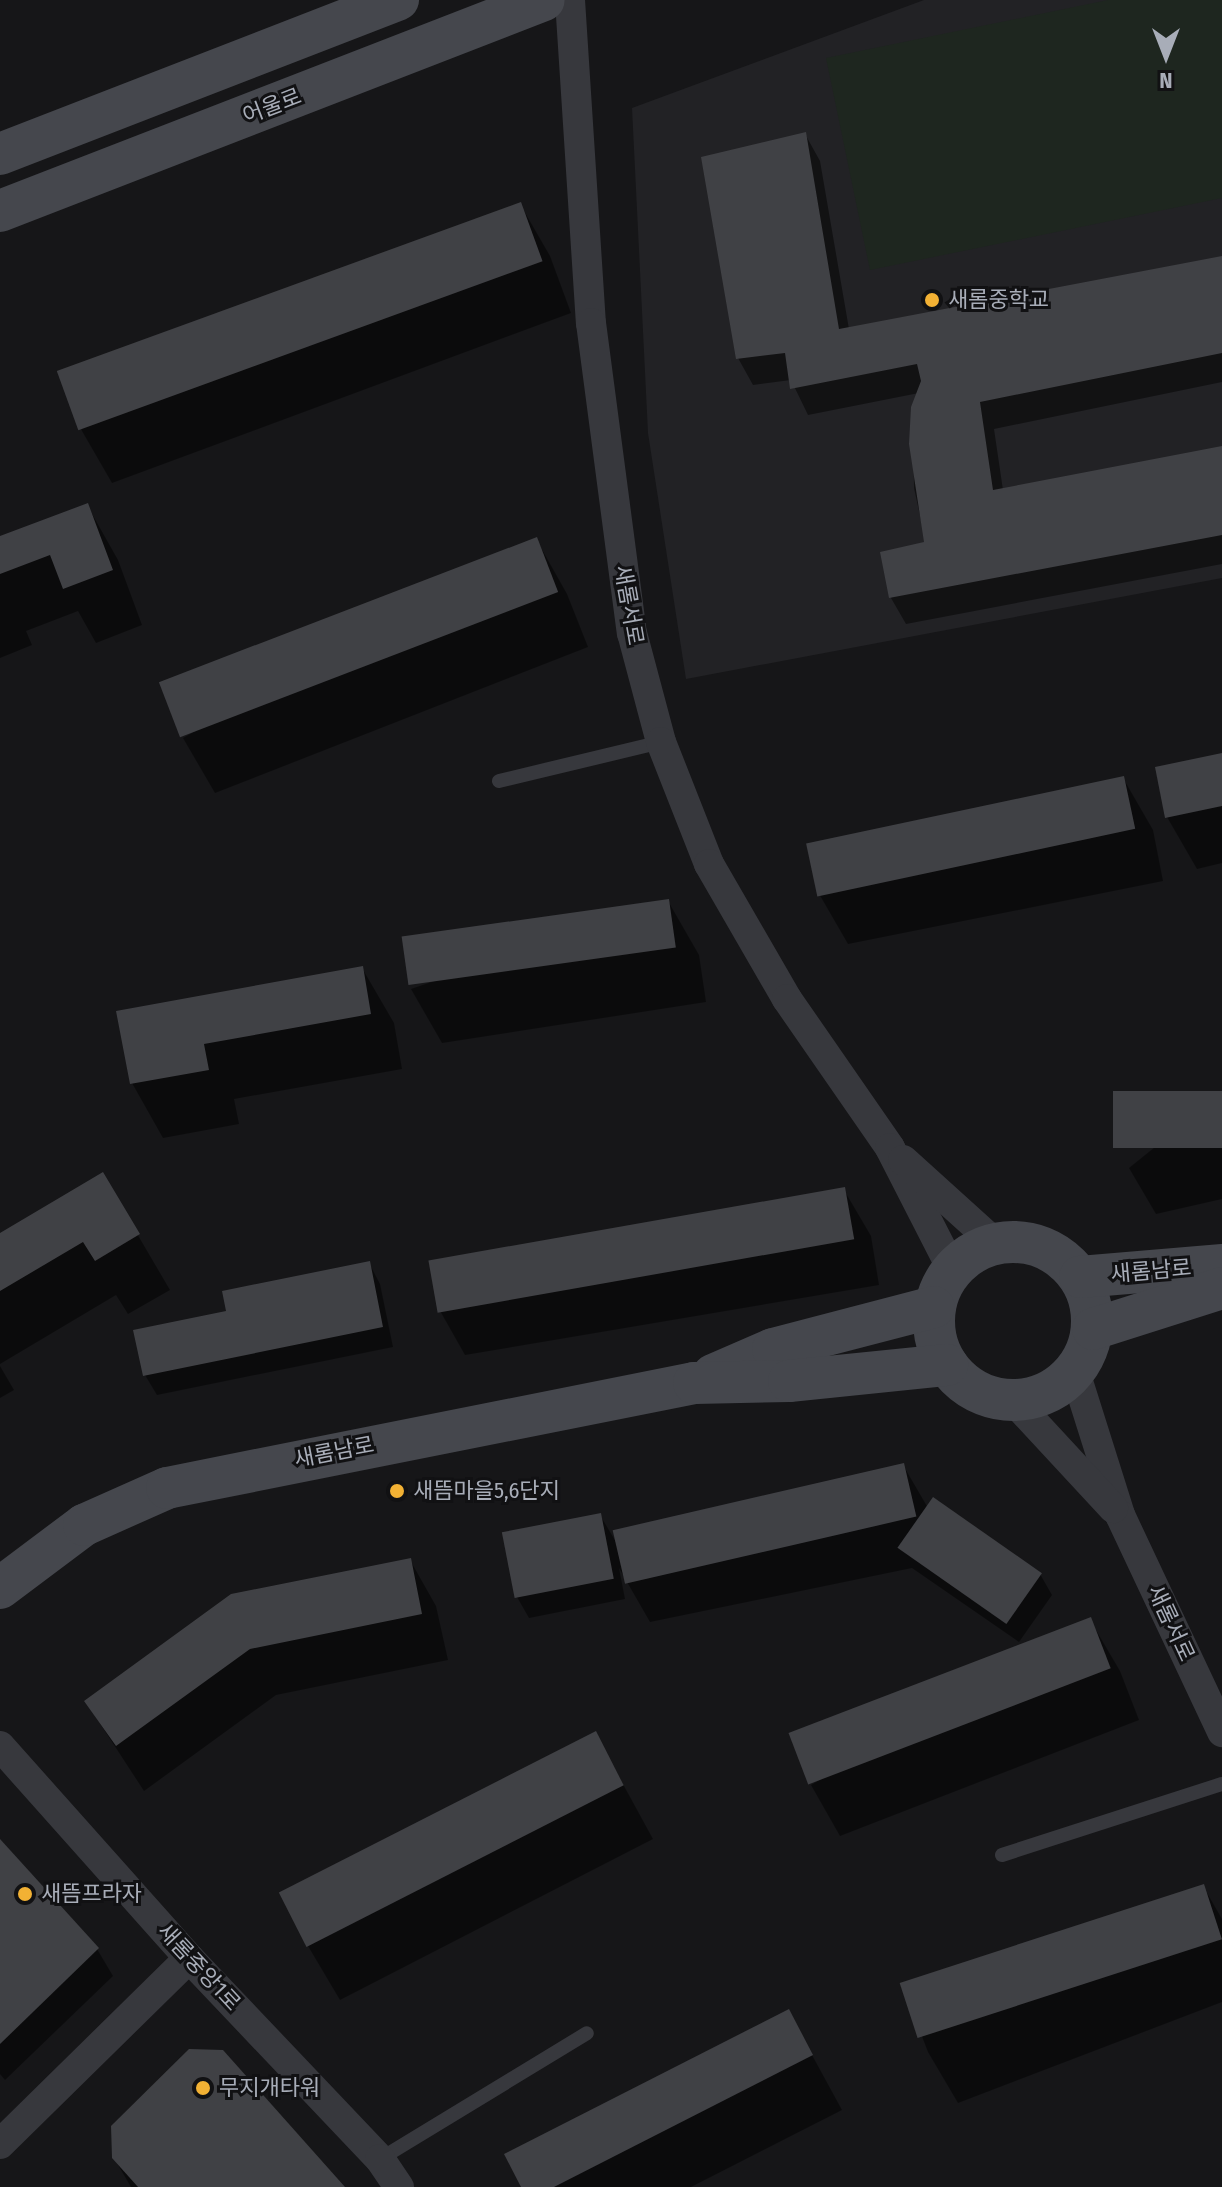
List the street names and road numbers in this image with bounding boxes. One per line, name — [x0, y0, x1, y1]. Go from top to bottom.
street label: 어울로 — [239, 83, 305, 129]
street label: 새롬서로 — [609, 563, 649, 647]
street label: 새롬남로 — [1110, 1254, 1192, 1288]
street label: 새롬남로 — [292, 1431, 376, 1473]
street label: 새롬서로 — [1142, 1581, 1200, 1665]
street label: 새롬중앙1로 — [152, 1918, 246, 2016]

